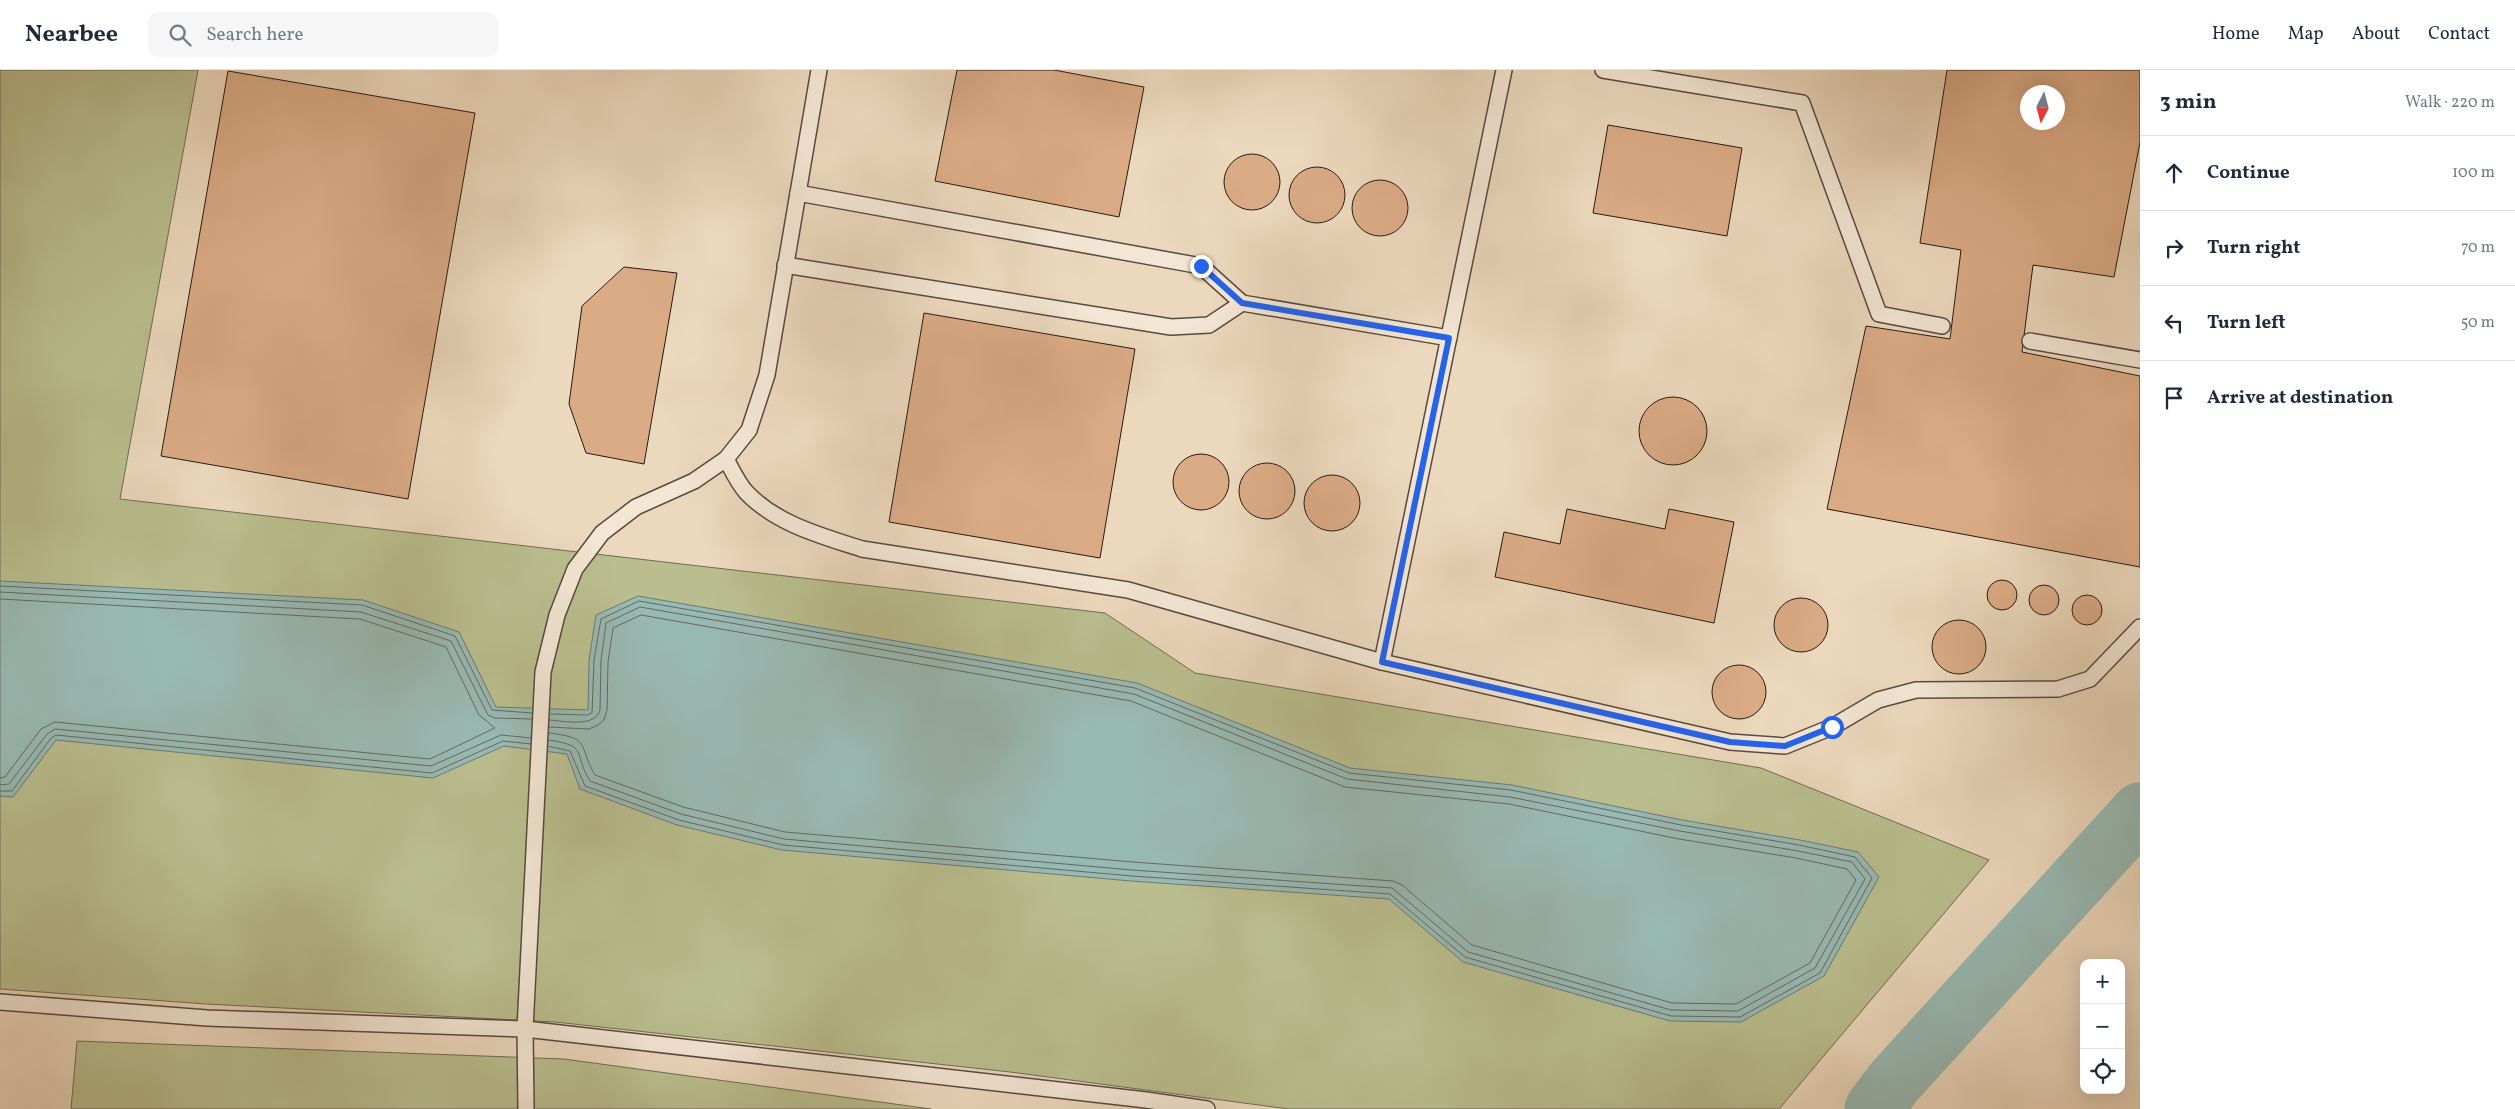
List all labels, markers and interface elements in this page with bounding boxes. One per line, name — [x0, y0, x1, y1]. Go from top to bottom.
search box — [148, 12, 498, 57]
text: Nearbee — [25, 18, 118, 52]
icon: search — [166, 21, 194, 49]
text: Search here — [206, 22, 303, 48]
text: Home — [2212, 22, 2260, 47]
text: Map — [2288, 22, 2324, 47]
text: About — [2352, 22, 2400, 47]
text: Contact — [2428, 22, 2490, 47]
north arrow — [2020, 85, 2065, 130]
text: 3 min — [2160, 88, 2216, 117]
text: Walk · 220 m — [2405, 92, 2495, 114]
icon: ahead — [2160, 159, 2188, 187]
text: Continue — [2207, 160, 2290, 186]
text: 100 m — [2452, 162, 2495, 184]
icon: right — [2160, 234, 2188, 262]
text: Turn right — [2207, 235, 2300, 261]
text: 70 m — [2461, 237, 2495, 259]
route end — [1190, 255, 1213, 278]
icon: left — [2160, 309, 2188, 337]
text: Turn left — [2207, 310, 2286, 336]
text: 50 m — [2461, 312, 2495, 334]
icon: arrive — [2160, 384, 2188, 412]
text: Arrive at destination — [2207, 385, 2393, 411]
route start — [1821, 716, 1844, 739]
map controls — [2080, 959, 2125, 1094]
button: + — [2080, 959, 2125, 1004]
button: − — [2080, 1004, 2125, 1049]
button: locate — [2080, 1049, 2125, 1094]

